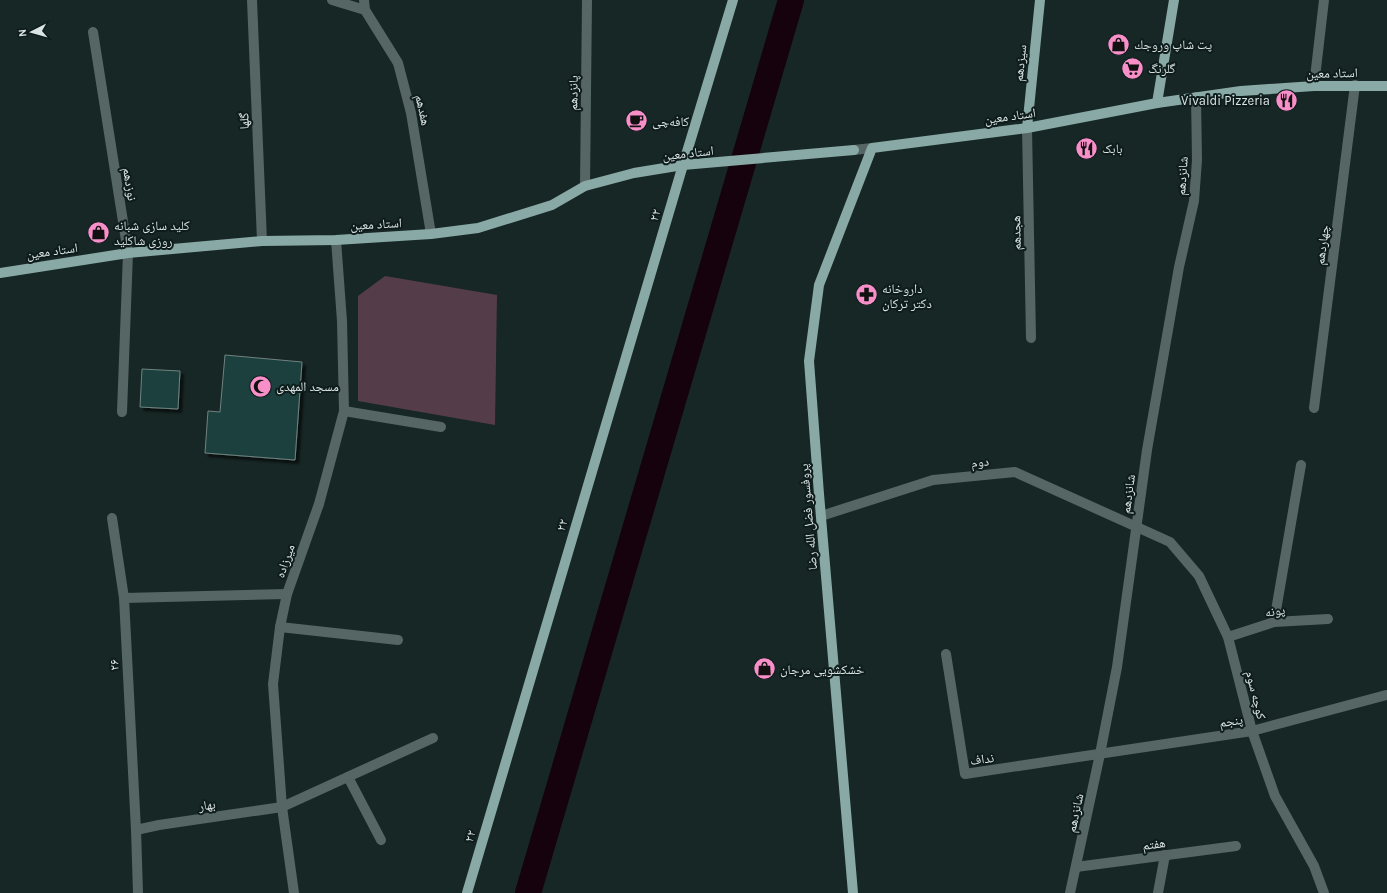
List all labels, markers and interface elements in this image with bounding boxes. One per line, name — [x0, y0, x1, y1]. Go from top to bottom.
north arrow — [12, 12, 52, 52]
text: N — [16, 28, 29, 38]
shop icon: پت شاپ وروجك — [1105, 31, 1131, 57]
place label: پت شاپ وروجك — [1134, 37, 1212, 53]
street label: سیزدهم — [1011, 44, 1030, 82]
supermarket icon: گلرنگ — [1120, 55, 1146, 81]
place label: گلرنگ — [1148, 61, 1176, 77]
street label: استاد معین — [1306, 65, 1358, 82]
street label: پانزدهم — [565, 75, 582, 111]
restaurant icon: Vivaldi Pizzeria — [1273, 87, 1299, 113]
street label: هفدهم — [411, 93, 434, 127]
place label: Vivaldi Pizzeria — [1181, 93, 1270, 108]
street label: استاد معین — [983, 105, 1037, 128]
cafe icon: کافه‌چی — [624, 108, 650, 134]
street label: گلها — [236, 112, 252, 130]
place label: کافه‌چی — [652, 114, 690, 130]
restaurant icon: بابک — [1073, 135, 1099, 161]
place label: بابک — [1102, 141, 1123, 156]
street label: استاد معین — [662, 143, 715, 164]
street label: شانزدهم — [1173, 156, 1192, 196]
street label: نوزدهم — [119, 166, 140, 202]
street label: ۲۲ — [646, 207, 664, 223]
street label: استاد معین — [350, 215, 402, 234]
street label: هجدهم — [1008, 215, 1025, 251]
place label: کلید سازی شبانه روزی شاکلید — [114, 218, 190, 249]
shop icon: کلید سازی شبانه روزی شاکلید — [86, 219, 112, 245]
street label: چهاردهم — [1312, 224, 1333, 266]
street label: استاد معین — [25, 240, 79, 263]
place label: داروخانه دکتر ترکان — [882, 281, 932, 312]
pharmacy icon: داروخانه دکتر ترکان — [853, 282, 879, 308]
mosque icon: مسجد المهدی — [248, 373, 274, 399]
place label: مسجد المهدی — [276, 379, 339, 395]
street label: دوم — [970, 454, 990, 471]
street label: پروفسور فضل الله رضا — [796, 463, 821, 571]
street label: شانزدهم — [1118, 473, 1139, 515]
street label: ۲۲ — [553, 517, 571, 533]
street label: میرزاده — [272, 542, 299, 580]
street label: پونه — [1264, 602, 1286, 621]
shop icon: خشکشویی مرجان — [752, 656, 778, 682]
street label: ۲۶ — [106, 659, 122, 671]
place label: خشکشویی مرجان — [780, 662, 864, 678]
street label: کوچه سوم — [1242, 669, 1269, 722]
street label: پنجم — [1218, 712, 1244, 731]
street label: نداف — [969, 750, 995, 768]
street label: شانزدهم — [1064, 792, 1087, 834]
street label: بهار — [197, 796, 217, 815]
street label: ۲۲ — [461, 828, 479, 844]
street label: هفتم — [1142, 835, 1167, 854]

